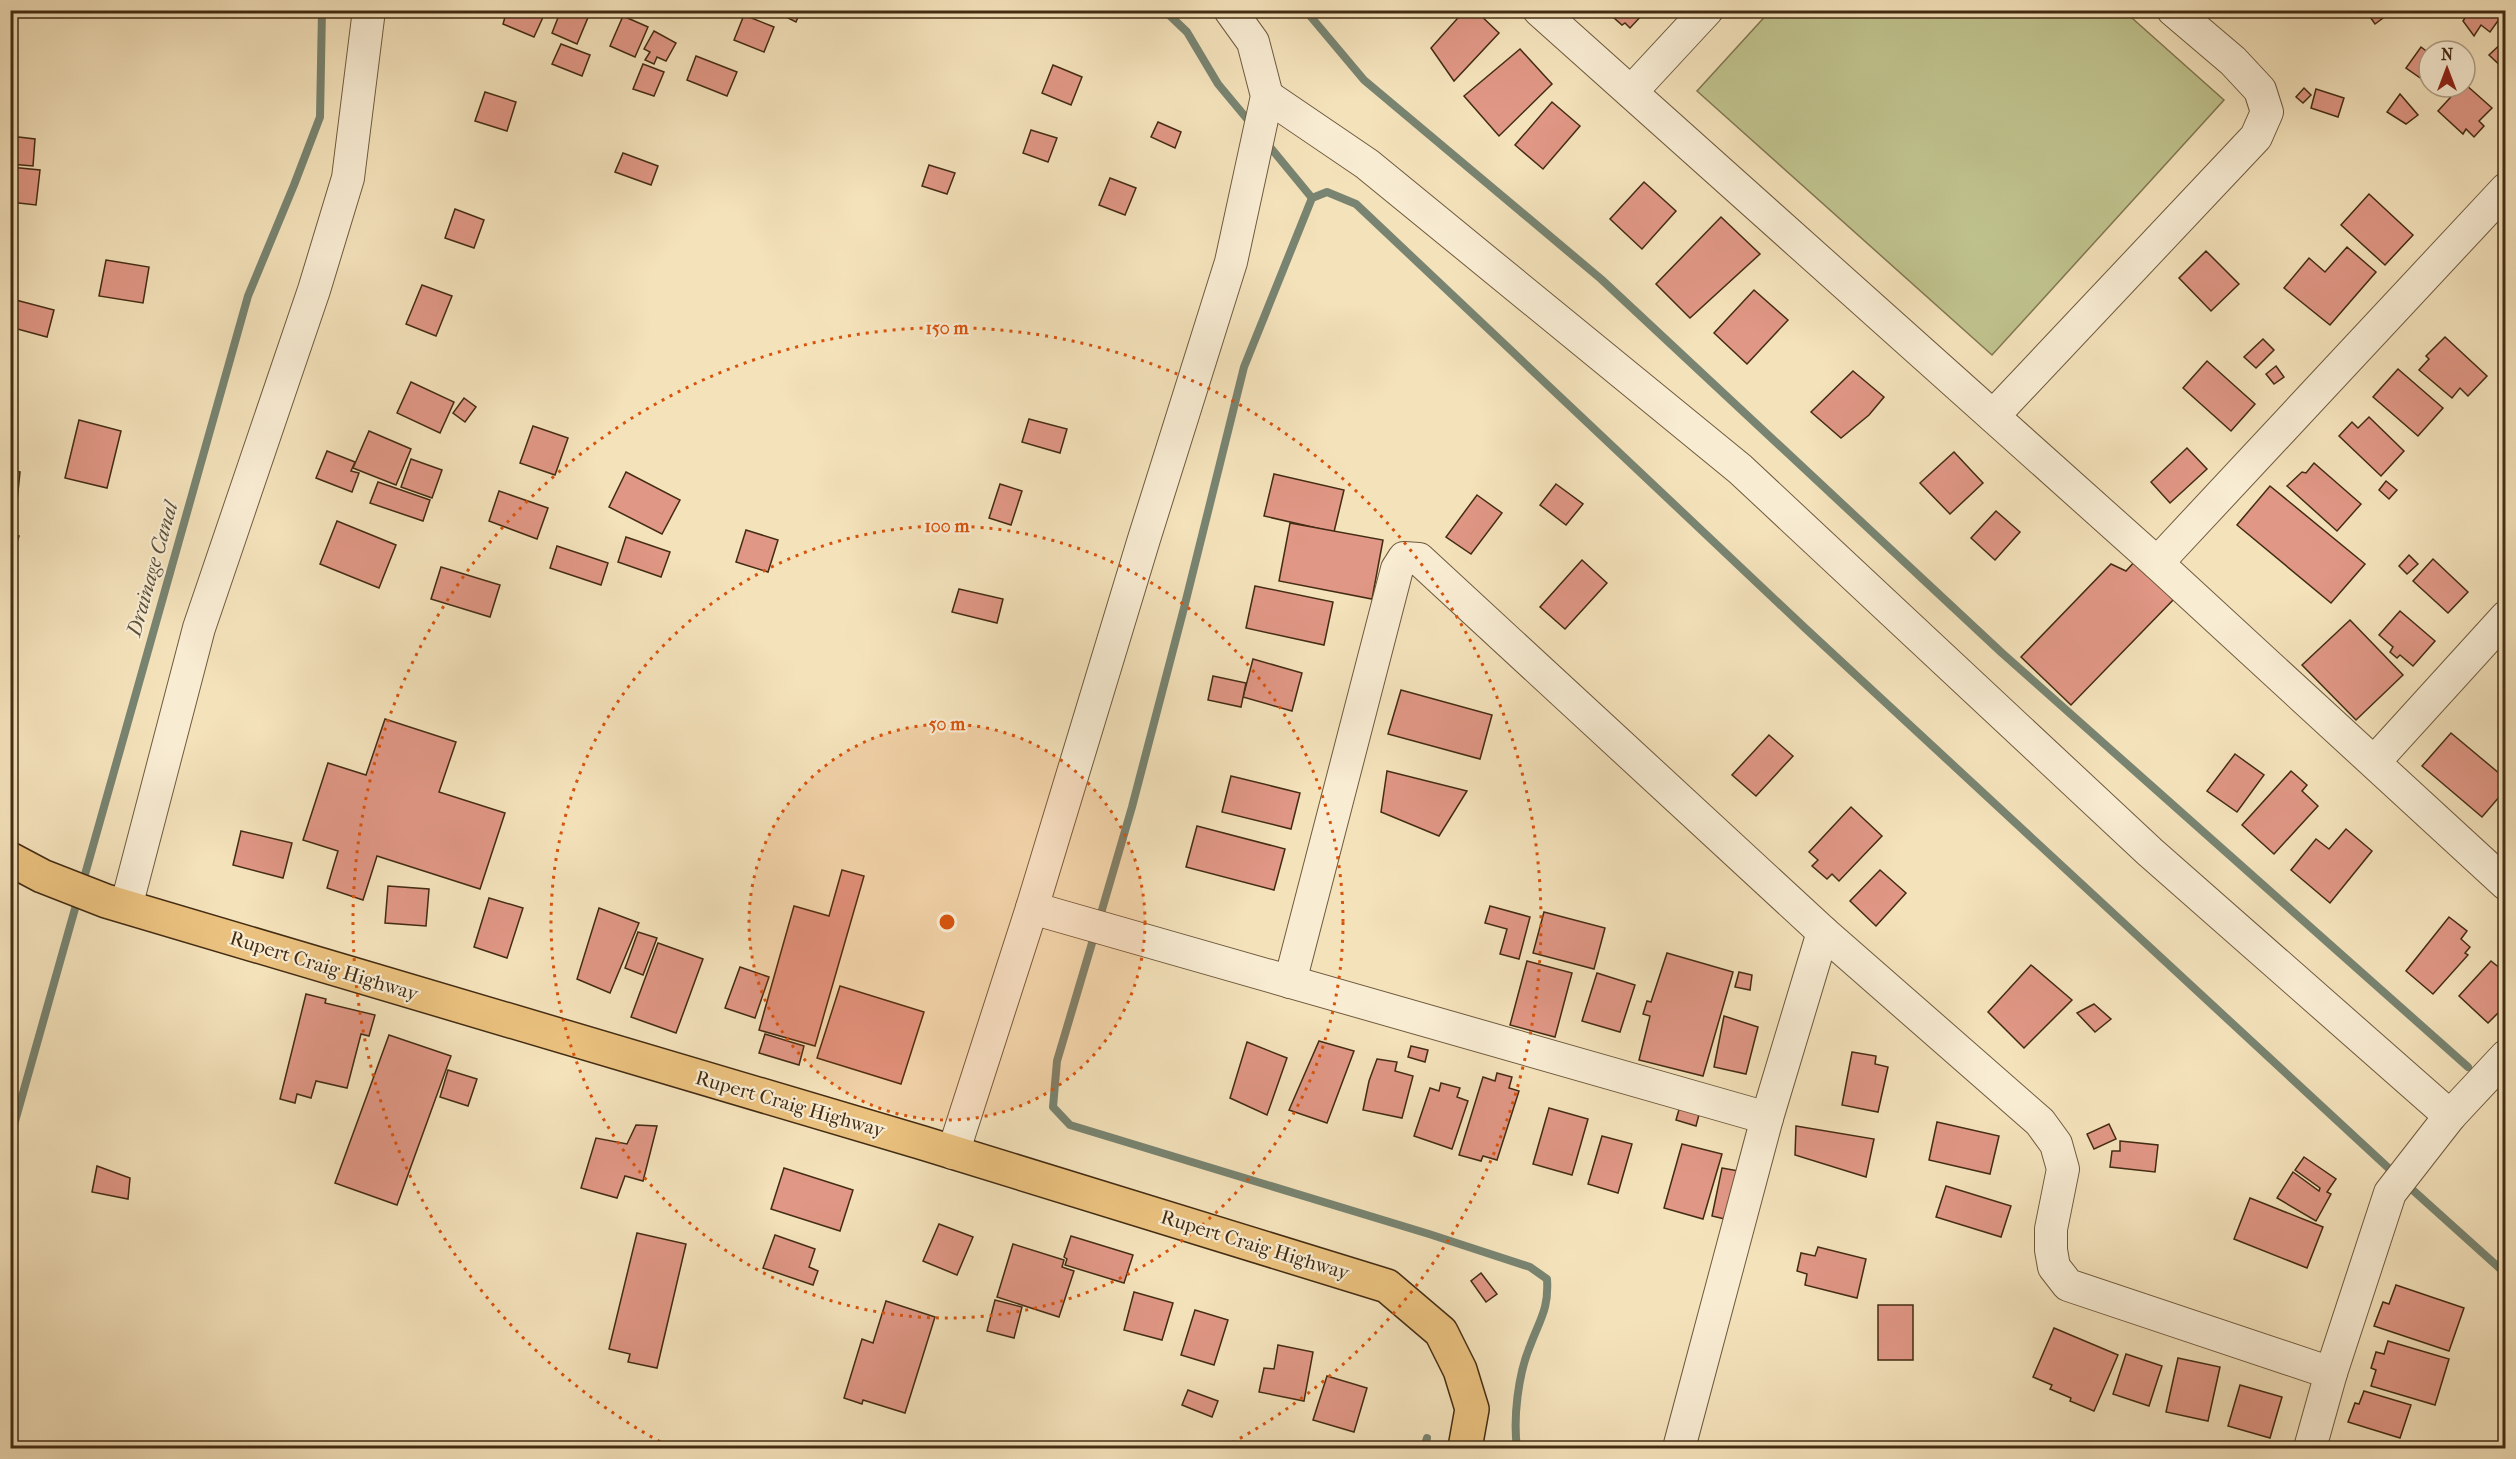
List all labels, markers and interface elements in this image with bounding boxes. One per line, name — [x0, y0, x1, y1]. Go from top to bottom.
north arrow — [2417, 39, 2477, 99]
text: N — [2441, 45, 2454, 64]
text: 150 m — [926, 318, 969, 339]
water label: Drainage Canal — [121, 496, 183, 641]
text: 100 m — [924, 516, 971, 537]
text: 50 m — [929, 714, 966, 735]
centre of rings — [937, 912, 957, 932]
street label: Rupert Craig Highway — [227, 926, 422, 1006]
street label: Rupert Craig Highway — [693, 1066, 888, 1142]
street label: Rupert Craig Highway — [1158, 1205, 1353, 1285]

